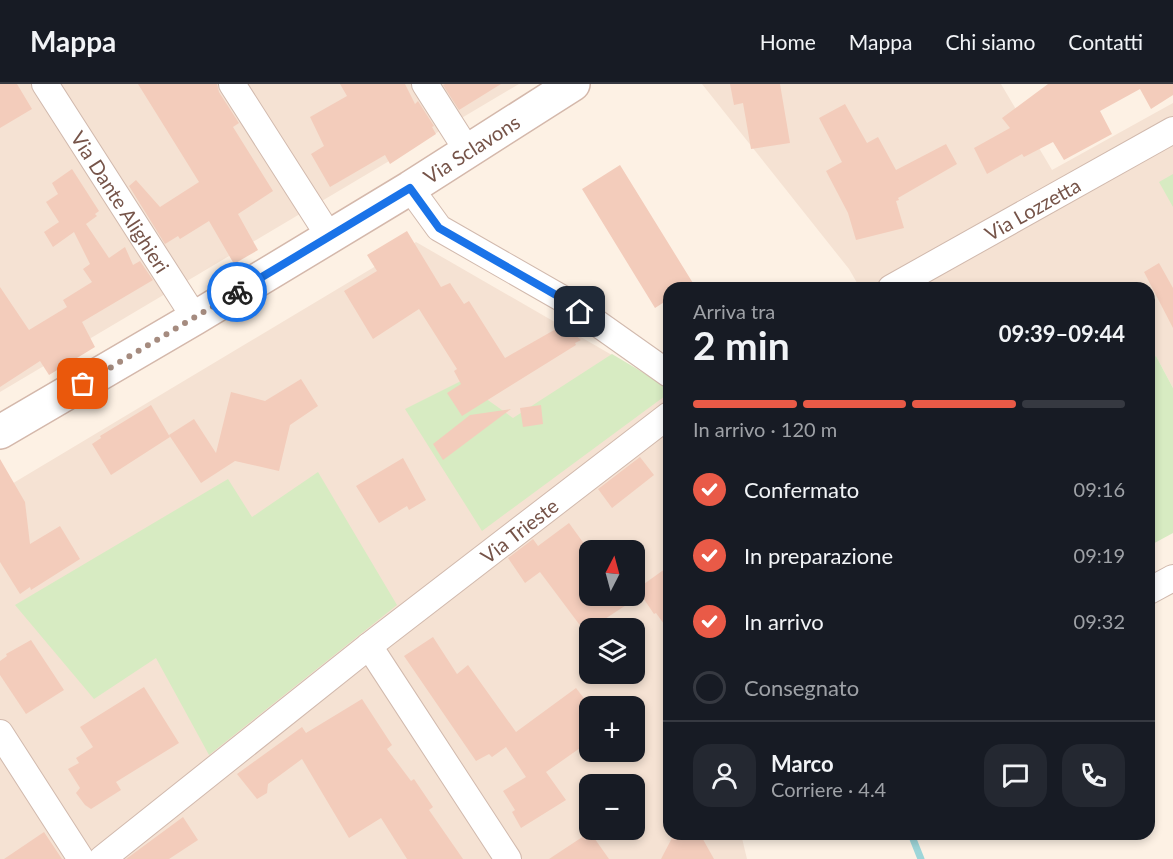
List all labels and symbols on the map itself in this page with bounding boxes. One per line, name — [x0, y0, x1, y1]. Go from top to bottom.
street label: Via Sclavons — [419, 109, 524, 188]
street label: Via Dante Alighieri — [66, 127, 175, 277]
street label: Via Lozzetta — [980, 172, 1084, 245]
courier — [207, 262, 267, 322]
pin — [554, 286, 605, 337]
pin — [57, 358, 108, 409]
street label: Via Trieste — [476, 493, 563, 568]
north arrow — [579, 540, 645, 606]

